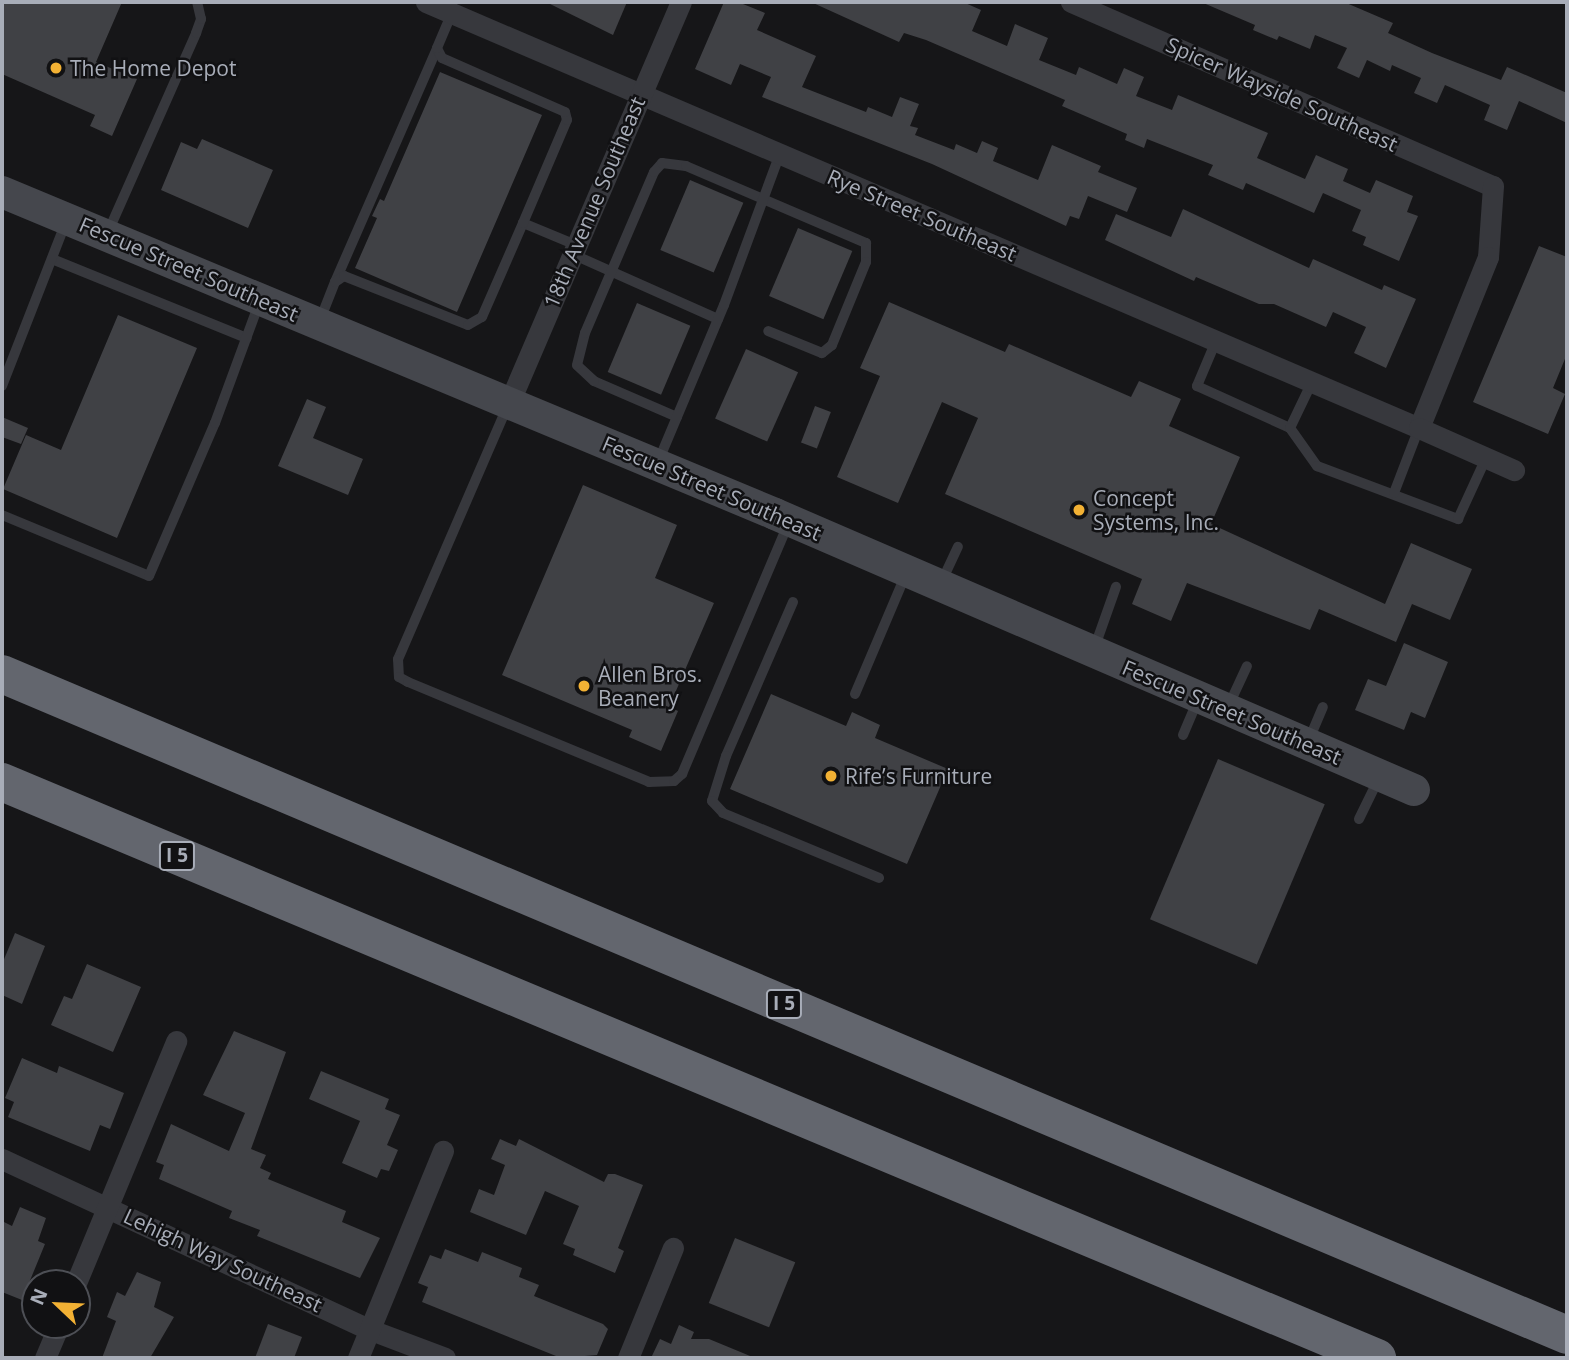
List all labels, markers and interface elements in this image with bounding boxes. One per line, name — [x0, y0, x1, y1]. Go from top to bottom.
street label: Spicer Wayside Southeast — [1162, 31, 1402, 157]
place label: The Home Depot — [70, 55, 236, 81]
marker: The Home Depot — [48, 60, 64, 76]
street label: 18th Avenue Southeast — [538, 93, 650, 311]
street label: Rye Street Southeast — [824, 164, 1020, 266]
street label: Fescue Street Southeast — [76, 211, 302, 327]
street label: Fescue Street Southeast — [599, 430, 825, 546]
place label: Concept Systems, Inc. — [1093, 485, 1219, 535]
marker: Concept Systems, Inc. — [1071, 502, 1087, 518]
street label: Fescue Street Southeast — [1119, 654, 1345, 770]
place label: Allen Bros. Beanery — [598, 661, 702, 711]
marker: Allen Bros. Beanery — [576, 678, 592, 694]
place label: Rife’s Furniture — [845, 763, 992, 789]
marker: Rife’s Furniture — [823, 768, 839, 784]
road number: I 5 — [158, 841, 196, 872]
road number: I 5 — [765, 988, 803, 1020]
street label: Lehigh Way Southeast — [120, 1203, 326, 1317]
north arrow — [21, 1269, 91, 1339]
text: N — [24, 1284, 53, 1309]

